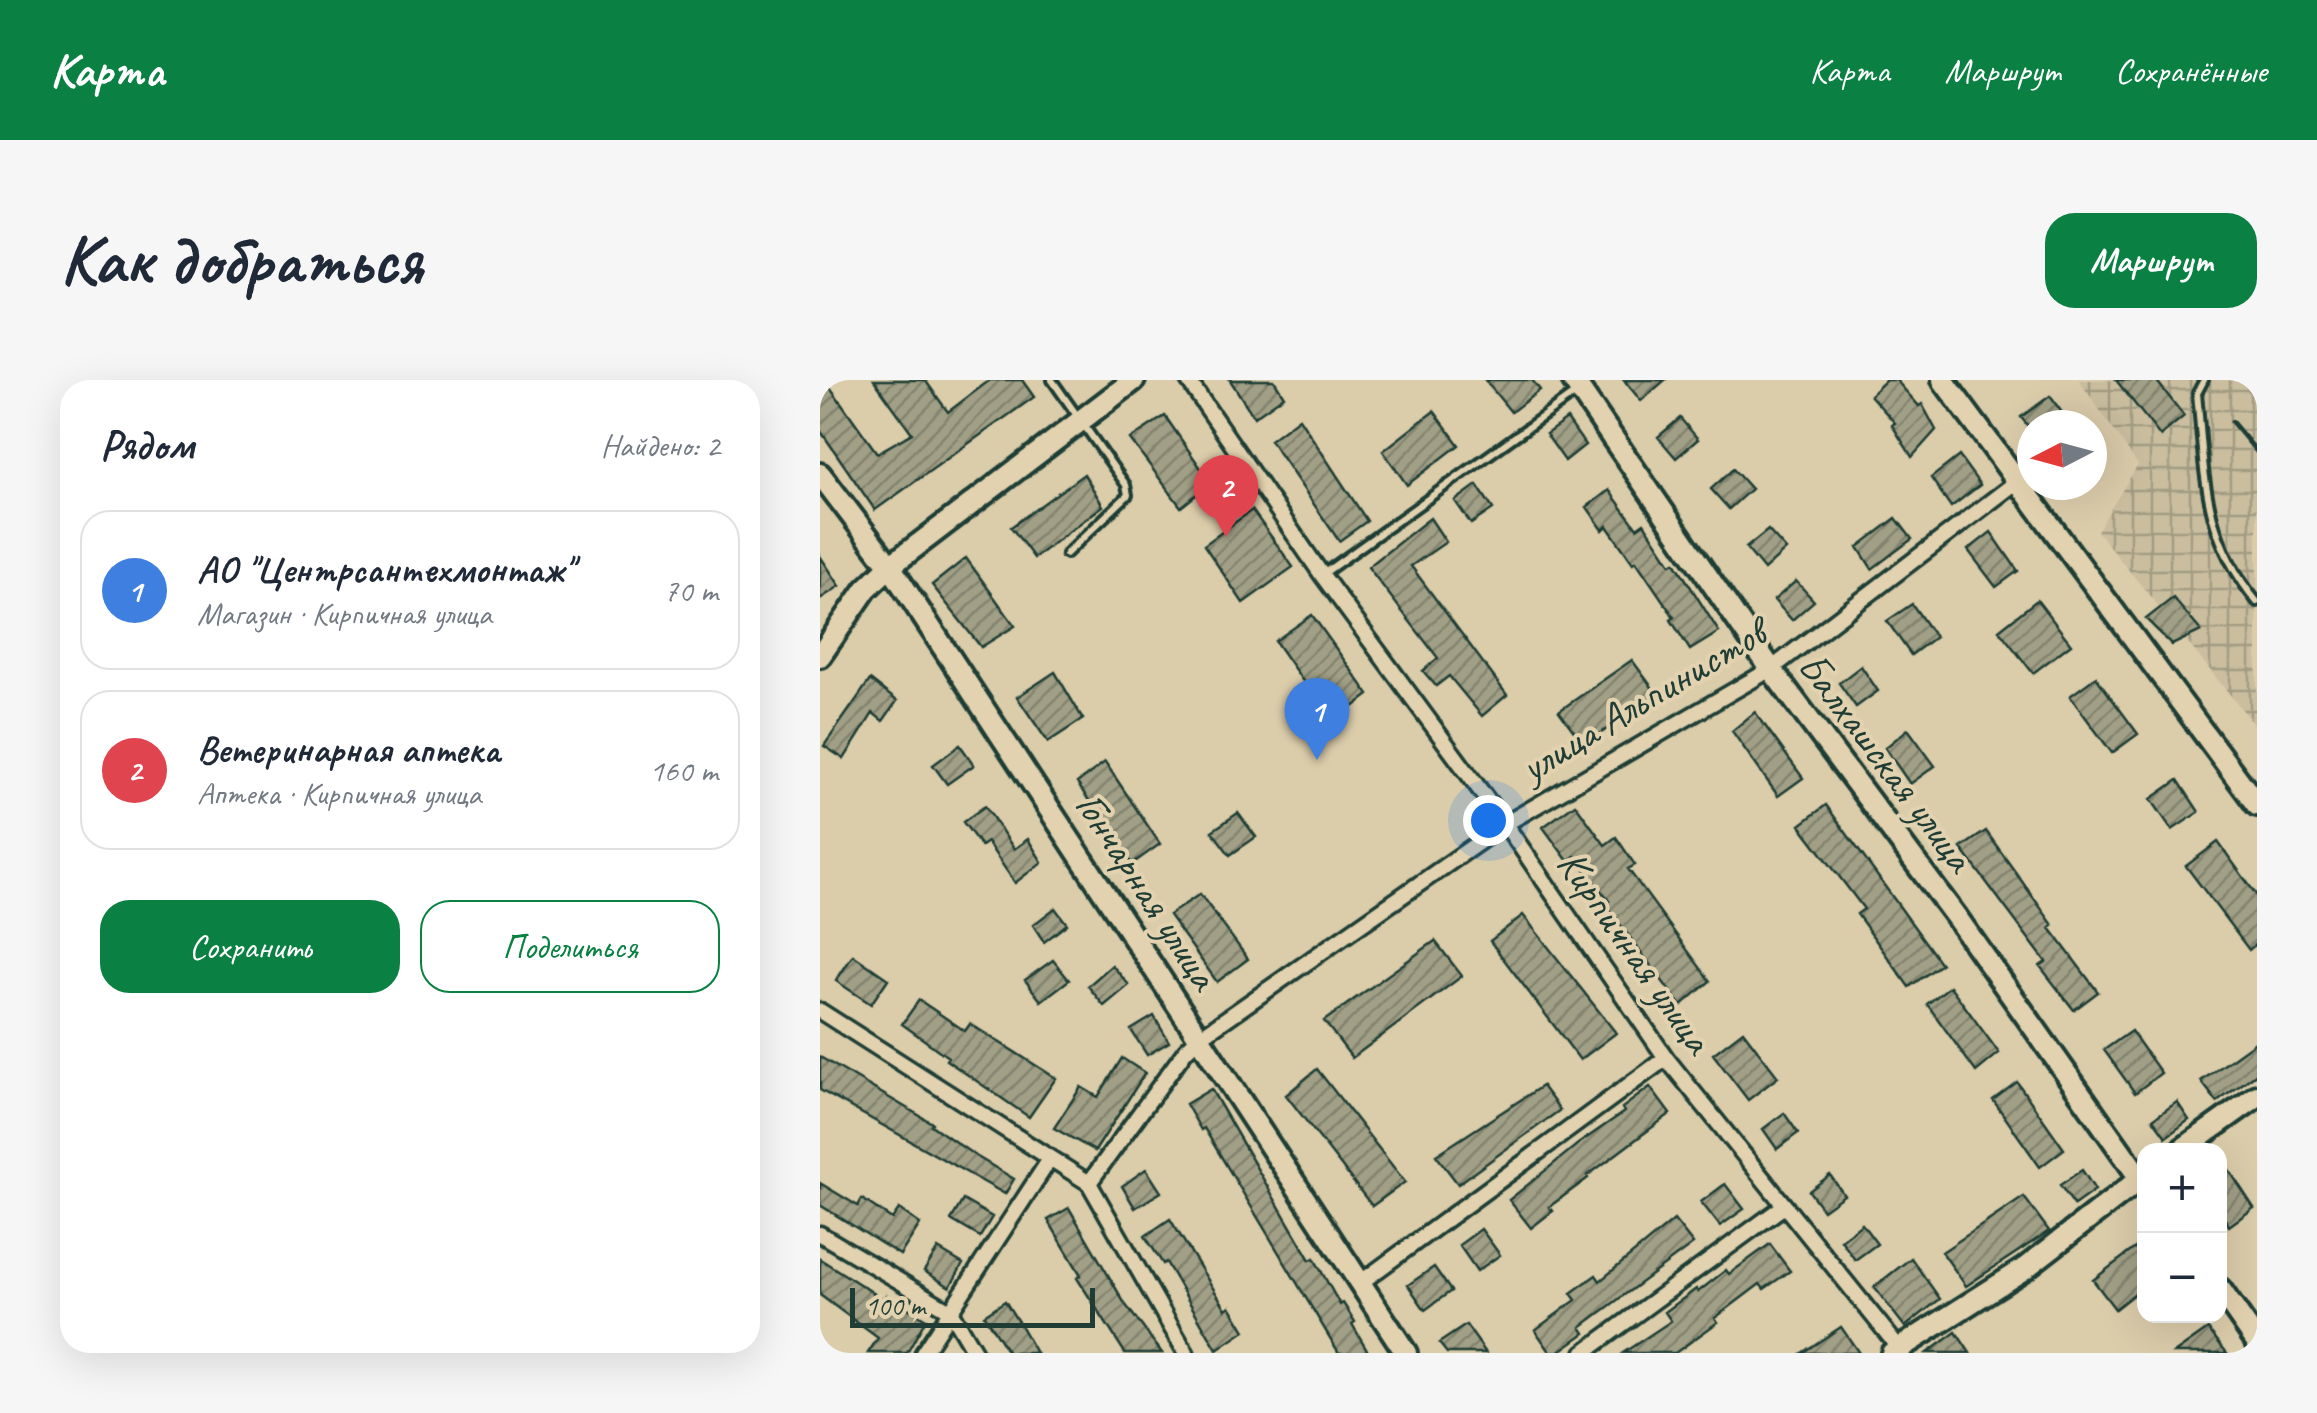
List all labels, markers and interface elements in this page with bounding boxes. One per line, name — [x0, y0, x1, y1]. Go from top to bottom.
text: Карта — [50, 40, 164, 100]
text: Карта — [1809, 48, 1890, 93]
text: Маршрут — [1945, 48, 2060, 93]
text: Сохранённые — [2115, 48, 2267, 93]
button: Маршрут — [2045, 213, 2257, 308]
text: Как добраться — [60, 216, 422, 304]
north arrow — [2017, 410, 2107, 500]
text: Рядом — [100, 419, 194, 472]
text: Найдено: 2 — [601, 425, 720, 466]
pin: 2 — [1194, 454, 1258, 537]
text: АО "Центрсантехмонтаж" — [197, 546, 573, 593]
text: 1 — [127, 570, 142, 611]
text: 70 m — [664, 570, 718, 611]
text: Магазин · Кирпичная улица — [197, 593, 492, 634]
street label: улица Альпинистов — [1508, 602, 1782, 796]
street label: Балхашская улица — [1786, 642, 1987, 884]
pin: 1 — [1284, 678, 1350, 760]
text: Ветеринарная аптека — [197, 726, 500, 773]
text: 2 — [127, 750, 142, 791]
text: 160 m — [649, 750, 718, 791]
text: Аптека · Кирпичная улица — [197, 773, 481, 814]
street label: Гончарная улица — [1063, 782, 1232, 1002]
your location — [1463, 795, 1514, 846]
street label: Кирпичная улица — [1545, 840, 1726, 1066]
button: Сохранить — [100, 900, 400, 993]
button: Поделиться — [420, 900, 720, 993]
map controls — [2137, 1143, 2227, 1323]
button: + — [2137, 1143, 2227, 1233]
button: − — [2137, 1233, 2227, 1323]
scale bar — [850, 1283, 1095, 1328]
text: 100 m — [865, 1288, 925, 1323]

